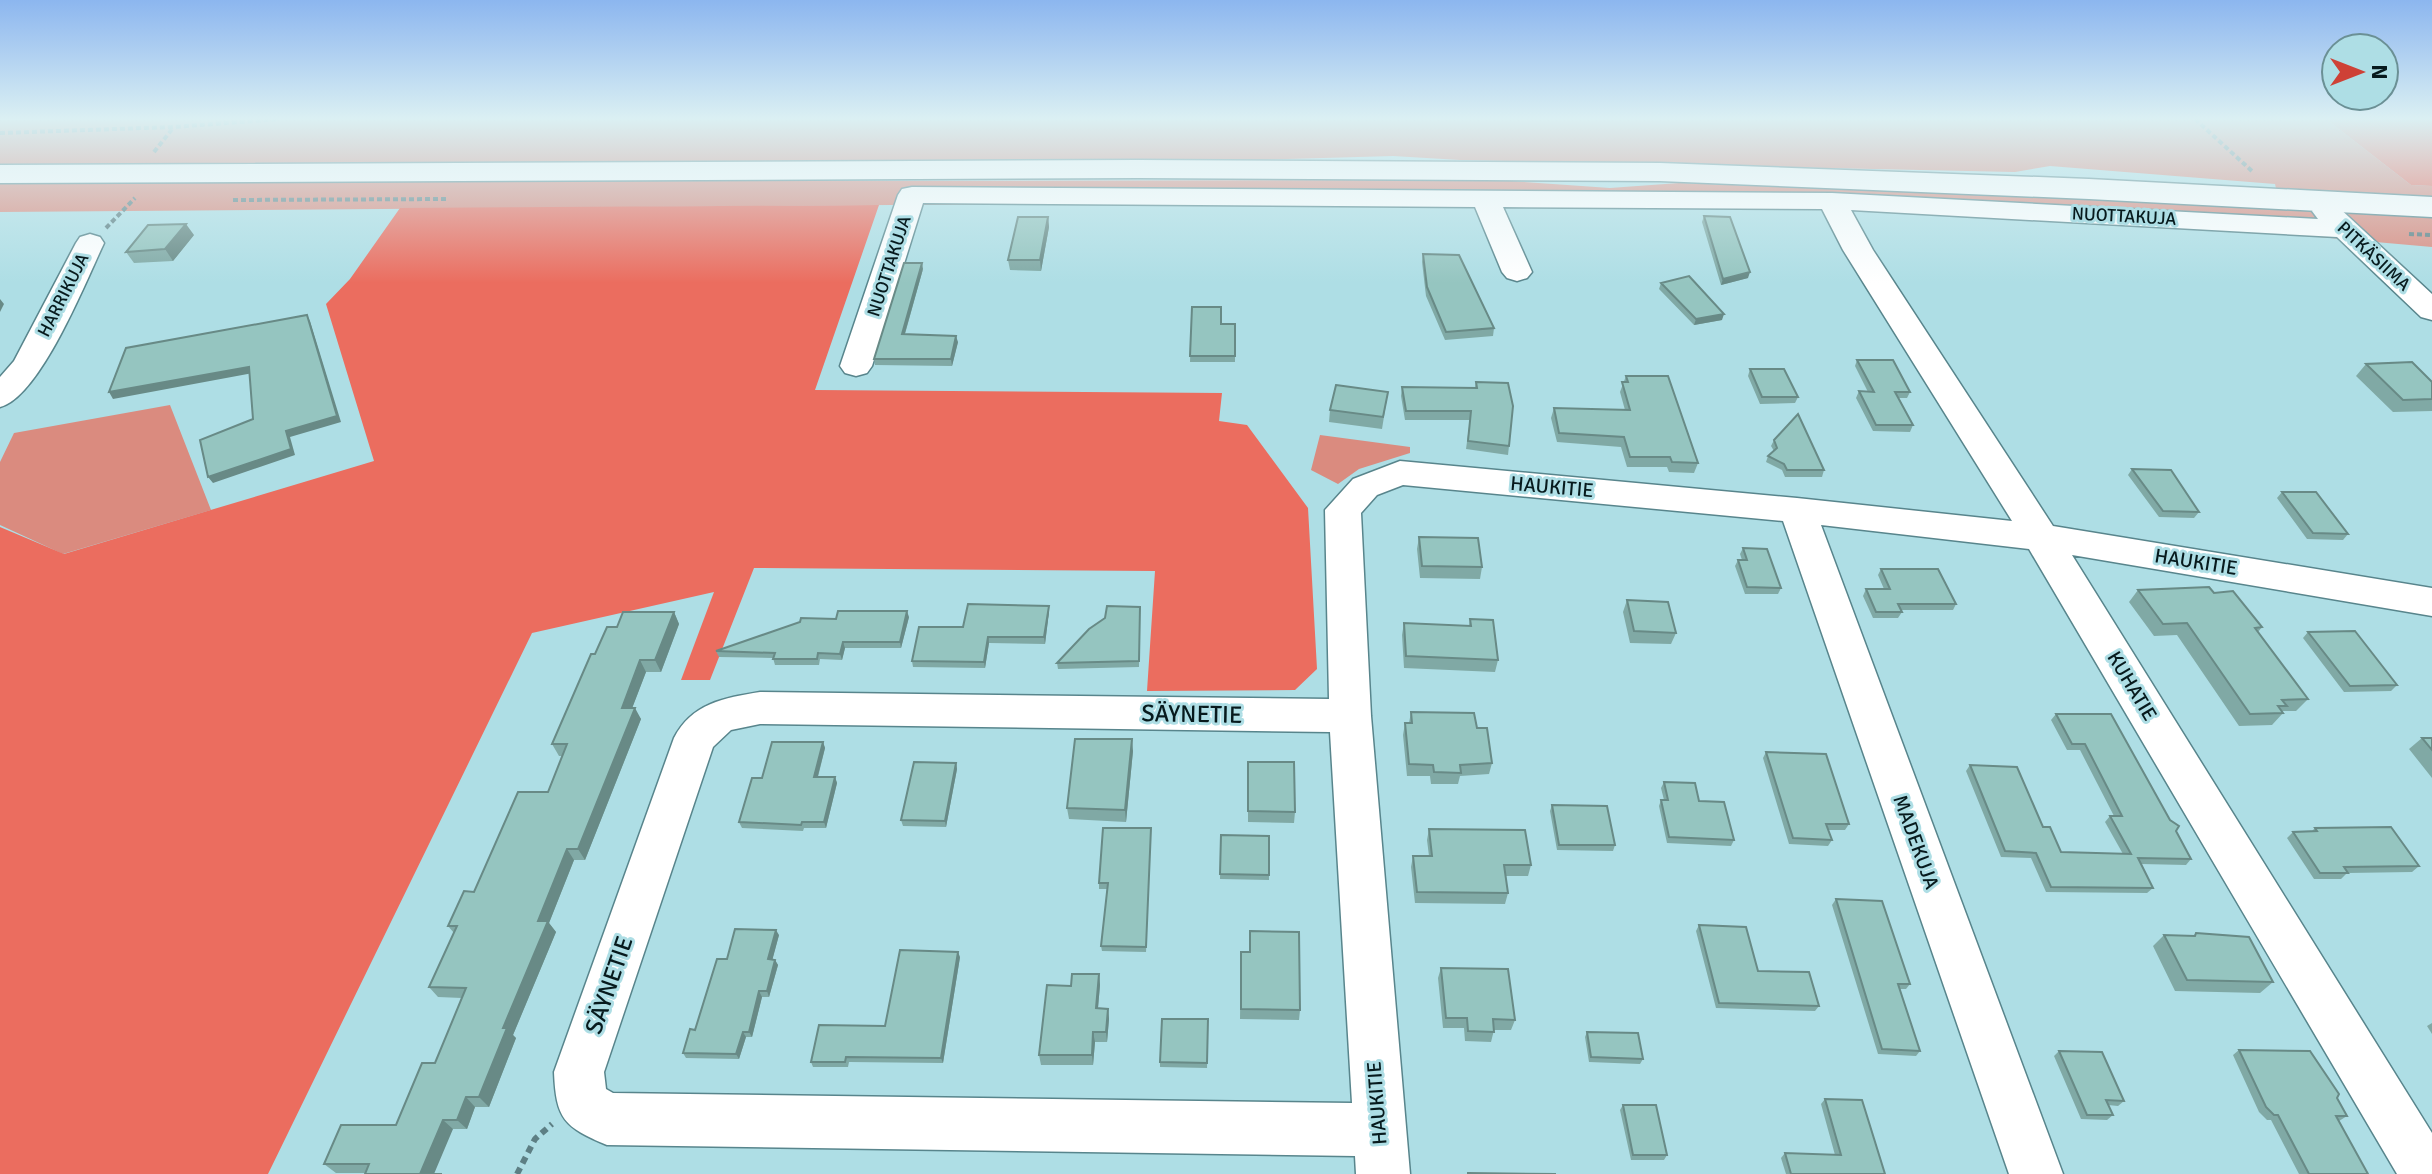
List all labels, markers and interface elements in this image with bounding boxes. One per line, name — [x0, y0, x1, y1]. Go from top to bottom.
north arrow — [2320, 32, 2400, 112]
text: N — [2366, 64, 2393, 80]
street label: NUOTTAKUJA — [2071, 202, 2177, 230]
street label: NUOTTAKUJA — [862, 213, 916, 319]
street label: PITKÄSIIMA — [2333, 217, 2415, 295]
street label: HARRIKUJA — [33, 249, 93, 341]
street label: HAUKITIE — [1509, 471, 1595, 503]
street label: HAUKITIE — [2153, 543, 2239, 581]
street label: KUHATIE — [2102, 647, 2162, 725]
street label: SÄYNETIE — [1141, 698, 1243, 730]
street label: MADEKUJA — [1887, 792, 1945, 892]
street label: SÄYNETIE — [578, 932, 640, 1038]
street label: HAUKITIE — [1362, 1060, 1392, 1146]

